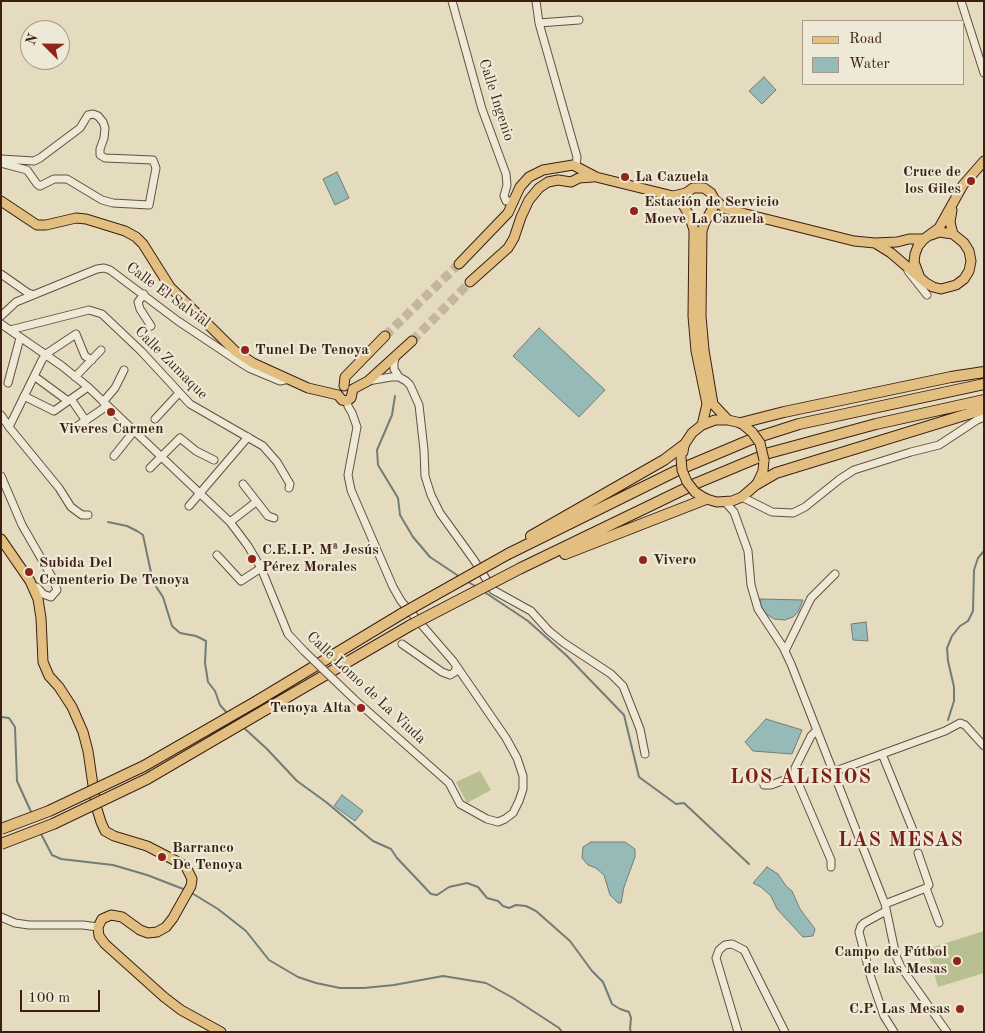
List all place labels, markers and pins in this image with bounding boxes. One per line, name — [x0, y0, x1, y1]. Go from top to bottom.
place label: Cruce de los Giles — [903, 163, 961, 198]
place label: La Cazuela — [635, 168, 709, 186]
marker: La Cazuela — [619, 171, 631, 183]
marker: Cruce de los Giles — [965, 175, 977, 187]
place label: Estación de Servicio Moeve La Cazuela — [644, 193, 779, 228]
marker: Estación de Servicio Moeve La Cazuela — [628, 205, 640, 217]
place label: Tunel De Tenoya — [255, 341, 369, 359]
marker: Tunel De Tenoya — [239, 344, 251, 356]
marker: Viveres Carmen — [105, 406, 117, 418]
place label: Viveres Carmen — [59, 420, 163, 438]
place label: C.E.I.P. Mª Jesús Pérez Morales — [262, 541, 379, 576]
place label: Vivero — [653, 551, 696, 569]
marker: C.E.I.P. Mª Jesús Pérez Morales — [246, 553, 258, 565]
place label: Subida Del Cementerio De Tenoya — [39, 554, 189, 589]
marker: Vivero — [637, 554, 649, 566]
marker: Subida Del Cementerio De Tenoya — [23, 566, 35, 578]
place label: Tenoya Alta — [270, 699, 351, 717]
marker: Tenoya Alta — [355, 702, 367, 714]
place label: Barranco De Tenoya — [172, 839, 243, 874]
marker: Barranco De Tenoya — [156, 851, 168, 863]
place label: Campo de Fútbol de las Mesas — [834, 943, 947, 978]
marker: Campo de Fútbol de las Mesas — [951, 955, 963, 967]
place label: C.P. Las Mesas — [849, 1000, 950, 1018]
marker: C.P. Las Mesas — [954, 1003, 966, 1015]

